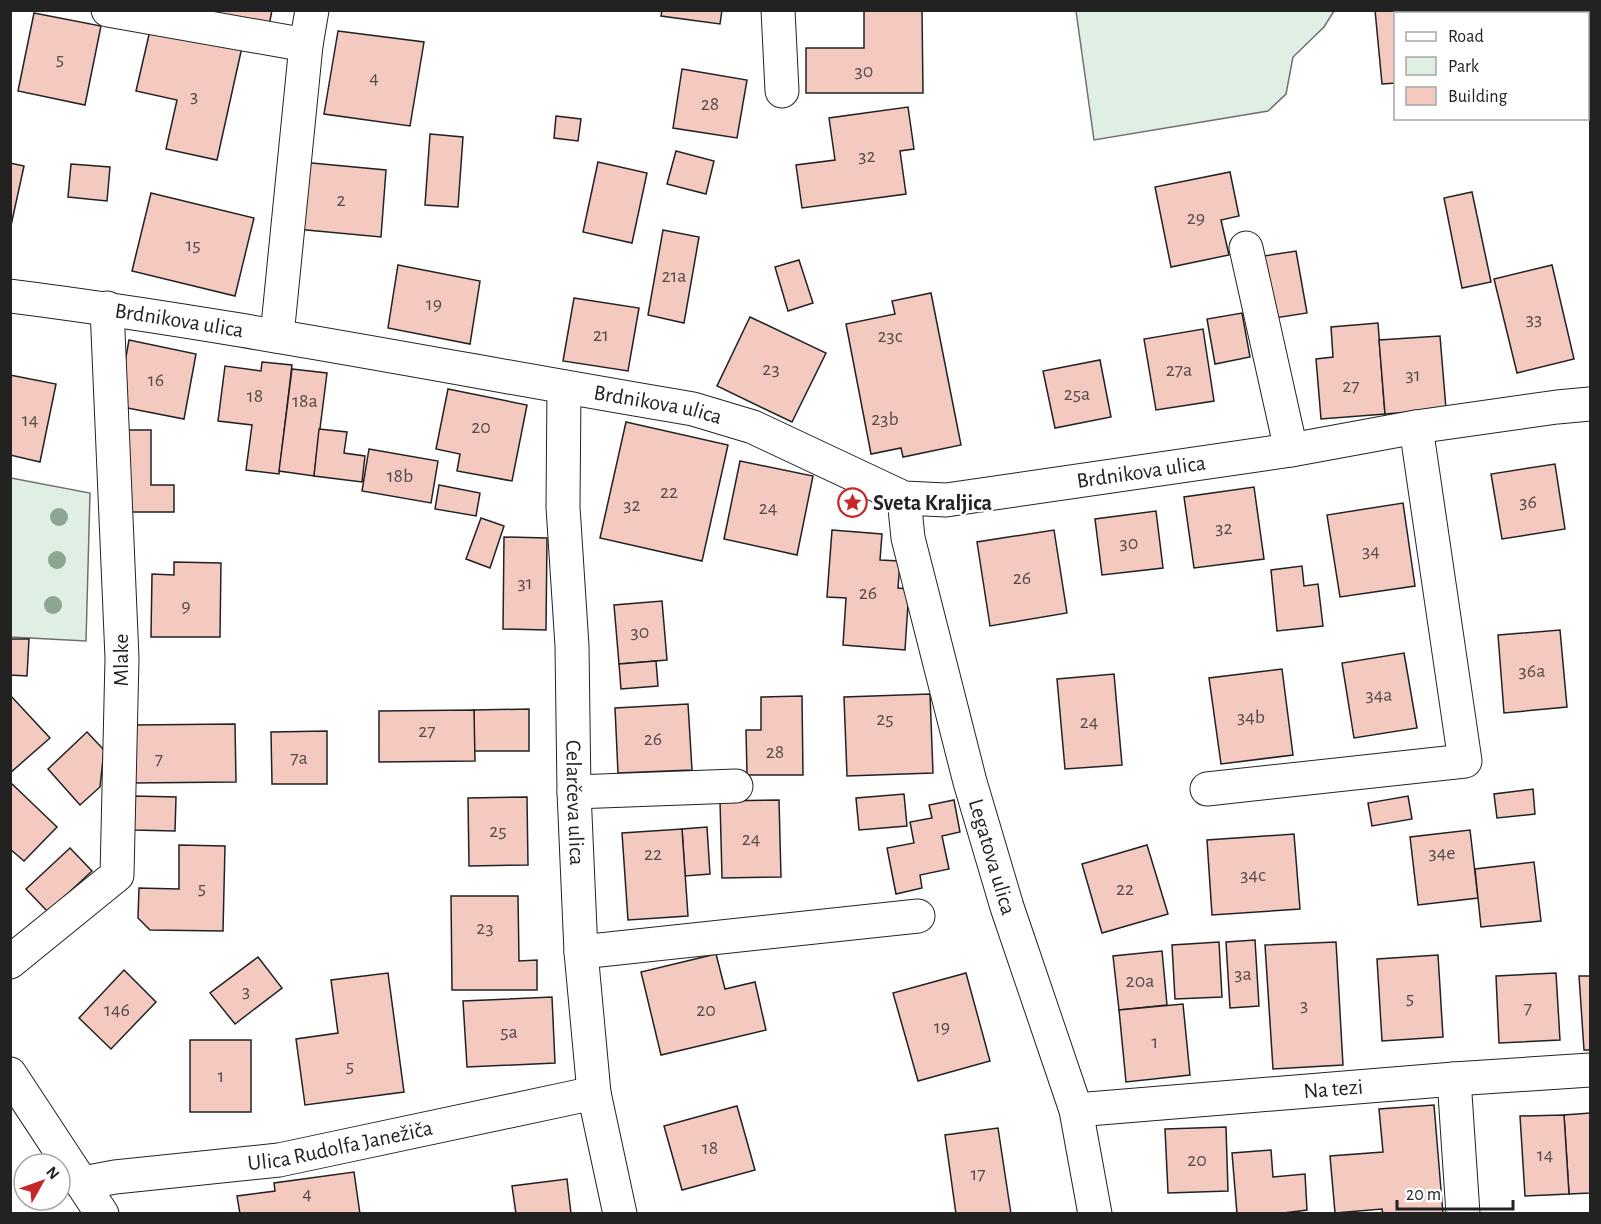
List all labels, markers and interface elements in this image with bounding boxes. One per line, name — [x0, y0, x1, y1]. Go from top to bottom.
legend — [1394, 12, 1589, 120]
text: Road — [1448, 28, 1484, 46]
house number: 5 — [56, 49, 64, 69]
text: Park — [1448, 58, 1480, 76]
house number: 30 — [855, 61, 873, 81]
house number: 4 — [369, 68, 379, 88]
house number: 3 — [190, 86, 198, 106]
text: Building — [1448, 88, 1508, 106]
house number: 28 — [701, 94, 719, 114]
house number: 32 — [858, 146, 876, 166]
house number: 2 — [336, 190, 346, 210]
house number: 29 — [1187, 208, 1205, 228]
house number: 15 — [185, 235, 201, 255]
house number: 21a — [661, 266, 687, 286]
house number: 19 — [426, 294, 442, 314]
street label: Brdnikova ulica — [113, 300, 245, 341]
house number: 33 — [1526, 309, 1542, 329]
house number: 21 — [593, 325, 609, 345]
house number: 23c — [877, 326, 903, 346]
house number: 23 — [762, 359, 780, 379]
house number: 27a — [1166, 360, 1192, 380]
house number: 31 — [1405, 365, 1421, 385]
house number: 16 — [148, 370, 164, 390]
house number: 27 — [1342, 376, 1360, 396]
street label: Brdnikova ulica — [592, 381, 725, 428]
house number: 25a — [1064, 384, 1090, 404]
house number: 18 — [247, 386, 263, 406]
house number: 18a — [292, 391, 318, 411]
house number: 23b — [871, 409, 899, 429]
house number: 14 — [22, 410, 38, 430]
house number: 20 — [471, 417, 491, 437]
street label: Brdnikova ulica — [1075, 452, 1207, 492]
house number: 18b — [387, 466, 413, 486]
house number: 22 — [660, 482, 678, 502]
place icon: Sveta Kraljica — [836, 487, 868, 519]
place label: Sveta Kraljica — [873, 492, 993, 515]
house number: 36 — [1519, 492, 1537, 512]
house number: 32 — [623, 495, 641, 515]
house number: 24 — [759, 498, 777, 518]
house number: 32 — [1215, 518, 1233, 538]
house number: 30 — [1120, 533, 1138, 553]
house number: 34 — [1362, 541, 1380, 561]
house number: 26 — [1013, 568, 1031, 588]
house number: 31 — [517, 573, 533, 593]
house number: 26 — [859, 583, 877, 603]
house number: 9 — [181, 596, 191, 616]
house number: 30 — [631, 622, 649, 642]
street label: Mlake — [110, 634, 132, 686]
house number: 36a — [1519, 661, 1545, 681]
house number: 34a — [1365, 685, 1393, 705]
house number: 34b — [1237, 707, 1265, 727]
house number: 25 — [876, 709, 894, 729]
house number: 24 — [1080, 712, 1098, 732]
house number: 27 — [418, 721, 436, 741]
house number: 26 — [644, 729, 662, 749]
street label: Celarčeva ulica — [562, 740, 588, 866]
house number: 28 — [766, 742, 784, 762]
house number: 7a — [290, 748, 308, 768]
house number: 7 — [155, 749, 163, 769]
street label: Legatova ulica — [965, 796, 1020, 918]
house number: 25 — [489, 821, 507, 841]
house number: 24 — [742, 829, 760, 849]
house number: 34e — [1428, 843, 1456, 863]
house number: 22 — [644, 844, 662, 864]
house number: 34c — [1240, 865, 1266, 885]
house number: 5 — [198, 878, 206, 898]
house number: 22 — [1116, 879, 1134, 899]
house number: 23 — [476, 918, 494, 938]
house number: 3a — [1234, 964, 1252, 984]
house number: 20a — [1126, 971, 1154, 991]
house number: 3 — [242, 981, 250, 1001]
house number: 5 — [1406, 988, 1414, 1008]
house number: 3 — [1300, 995, 1308, 1015]
house number: 7 — [1524, 998, 1532, 1018]
house number: 146 — [104, 1000, 130, 1020]
house number: 20 — [696, 1000, 716, 1020]
house number: 19 — [934, 1017, 950, 1037]
house number: 5a — [500, 1022, 518, 1042]
house number: 1 — [1152, 1032, 1158, 1052]
house number: 5 — [346, 1056, 354, 1076]
house number: 1 — [218, 1066, 224, 1086]
street label: Na tezi — [1302, 1076, 1364, 1102]
street label: Ulica Rudolfa Janežiča — [246, 1117, 435, 1174]
house number: 18 — [702, 1138, 718, 1158]
house number: 14 — [1537, 1145, 1553, 1165]
house number: 20 — [1187, 1150, 1207, 1170]
north arrow — [12, 1152, 72, 1212]
text: N — [43, 1164, 62, 1182]
house number: 17 — [970, 1164, 986, 1184]
scale bar — [1397, 1173, 1512, 1211]
house number: 4 — [302, 1184, 312, 1204]
text: 20 m — [1406, 1186, 1441, 1204]

